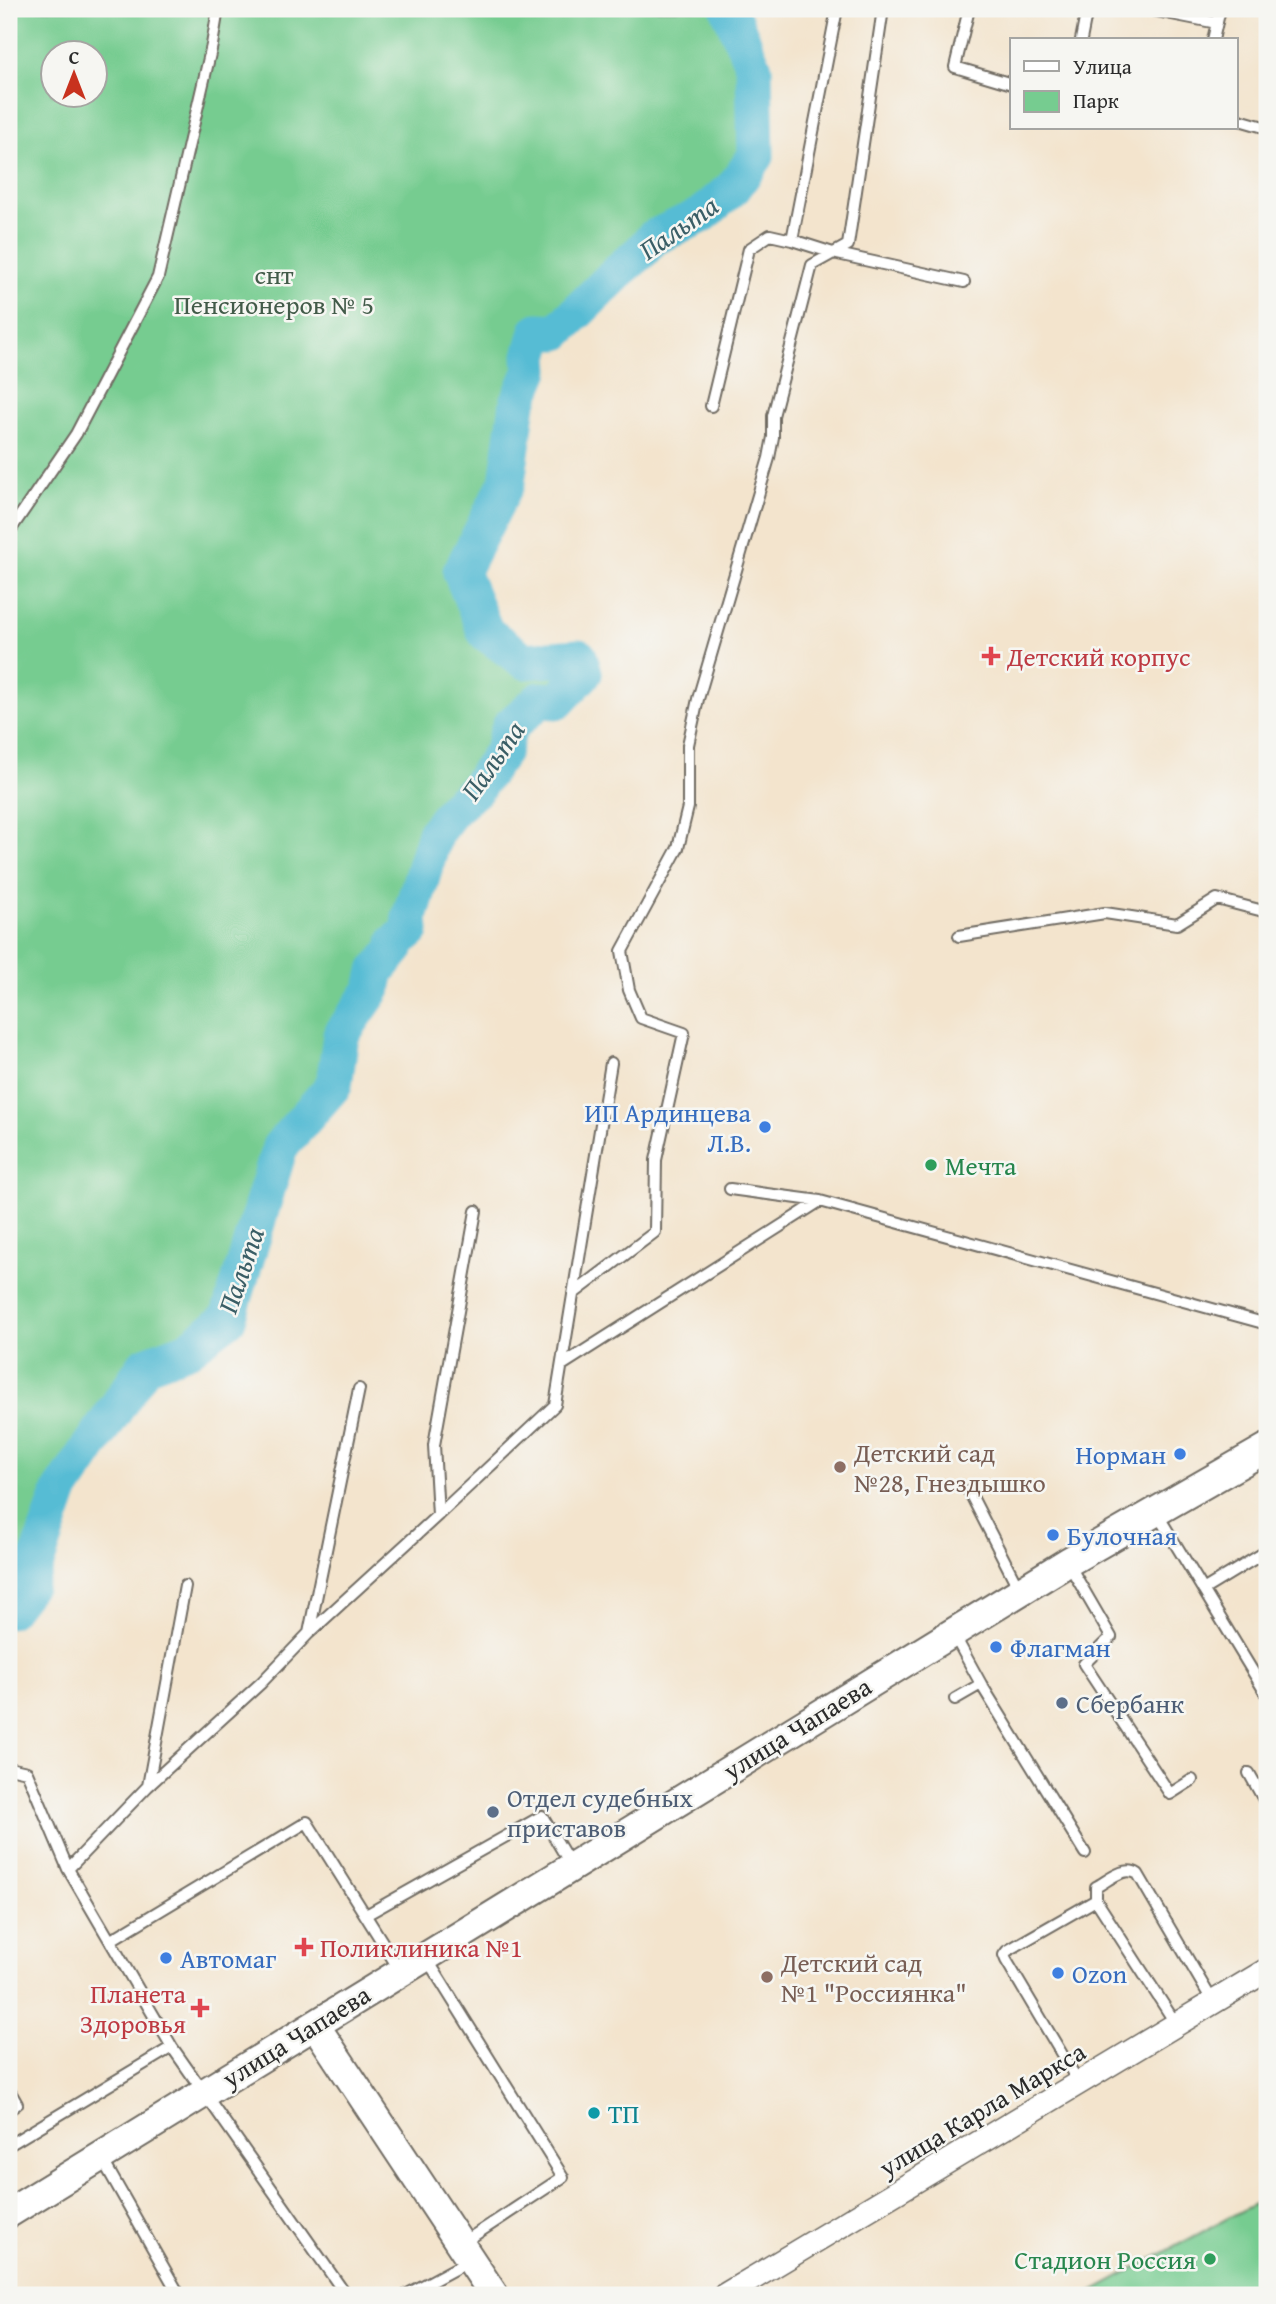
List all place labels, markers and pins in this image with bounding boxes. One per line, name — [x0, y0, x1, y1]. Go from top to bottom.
place label: Детский корпус — [1006, 637, 1191, 676]
marker: Детский корпус — [981, 646, 1001, 666]
place label: ИП Ардинцева Л.В. — [584, 1093, 752, 1162]
marker: ИП Ардинцева Л.В. — [757, 1119, 773, 1135]
place label: Мечта — [945, 1146, 1017, 1185]
marker: Мечта — [923, 1157, 939, 1173]
place label: Детский сад №28, Гнездышко — [853, 1433, 1046, 1502]
place label: Норман — [1075, 1435, 1166, 1474]
marker: Норман — [1172, 1446, 1188, 1462]
marker: Детский сад №28, Гнездышко — [832, 1459, 848, 1475]
place label: Булочная — [1067, 1516, 1177, 1555]
marker: Булочная — [1045, 1527, 1061, 1543]
place label: Флагман — [1010, 1628, 1111, 1667]
marker: Флагман — [988, 1639, 1004, 1655]
place label: Сбербанк — [1076, 1684, 1184, 1723]
marker: Сбербанк — [1054, 1695, 1070, 1711]
place label: Отдел судебных приставов — [507, 1778, 693, 1847]
marker: Отдел судебных приставов — [485, 1804, 501, 1820]
place label: Поликлиника №1 — [320, 1928, 523, 1967]
marker: Поликлиника №1 — [294, 1937, 314, 1957]
place label: Автомаг — [180, 1939, 276, 1978]
place label: Детский сад №1 "Россиянка" — [780, 1943, 967, 2012]
marker: Автомаг — [158, 1950, 174, 1966]
place label: Ozon — [1072, 1954, 1127, 1993]
marker: Ozon — [1050, 1965, 1066, 1981]
marker: Детский сад №1 "Россиянка" — [759, 1969, 775, 1985]
place label: Планета Здоровья — [80, 1974, 187, 2043]
marker: Планета Здоровья — [192, 2000, 208, 2016]
place label: ТП — [608, 2094, 639, 2133]
marker: ТП — [586, 2105, 602, 2121]
place label: Стадион Россия — [1014, 2240, 1196, 2279]
marker: Стадион Россия — [1202, 2251, 1218, 2267]

